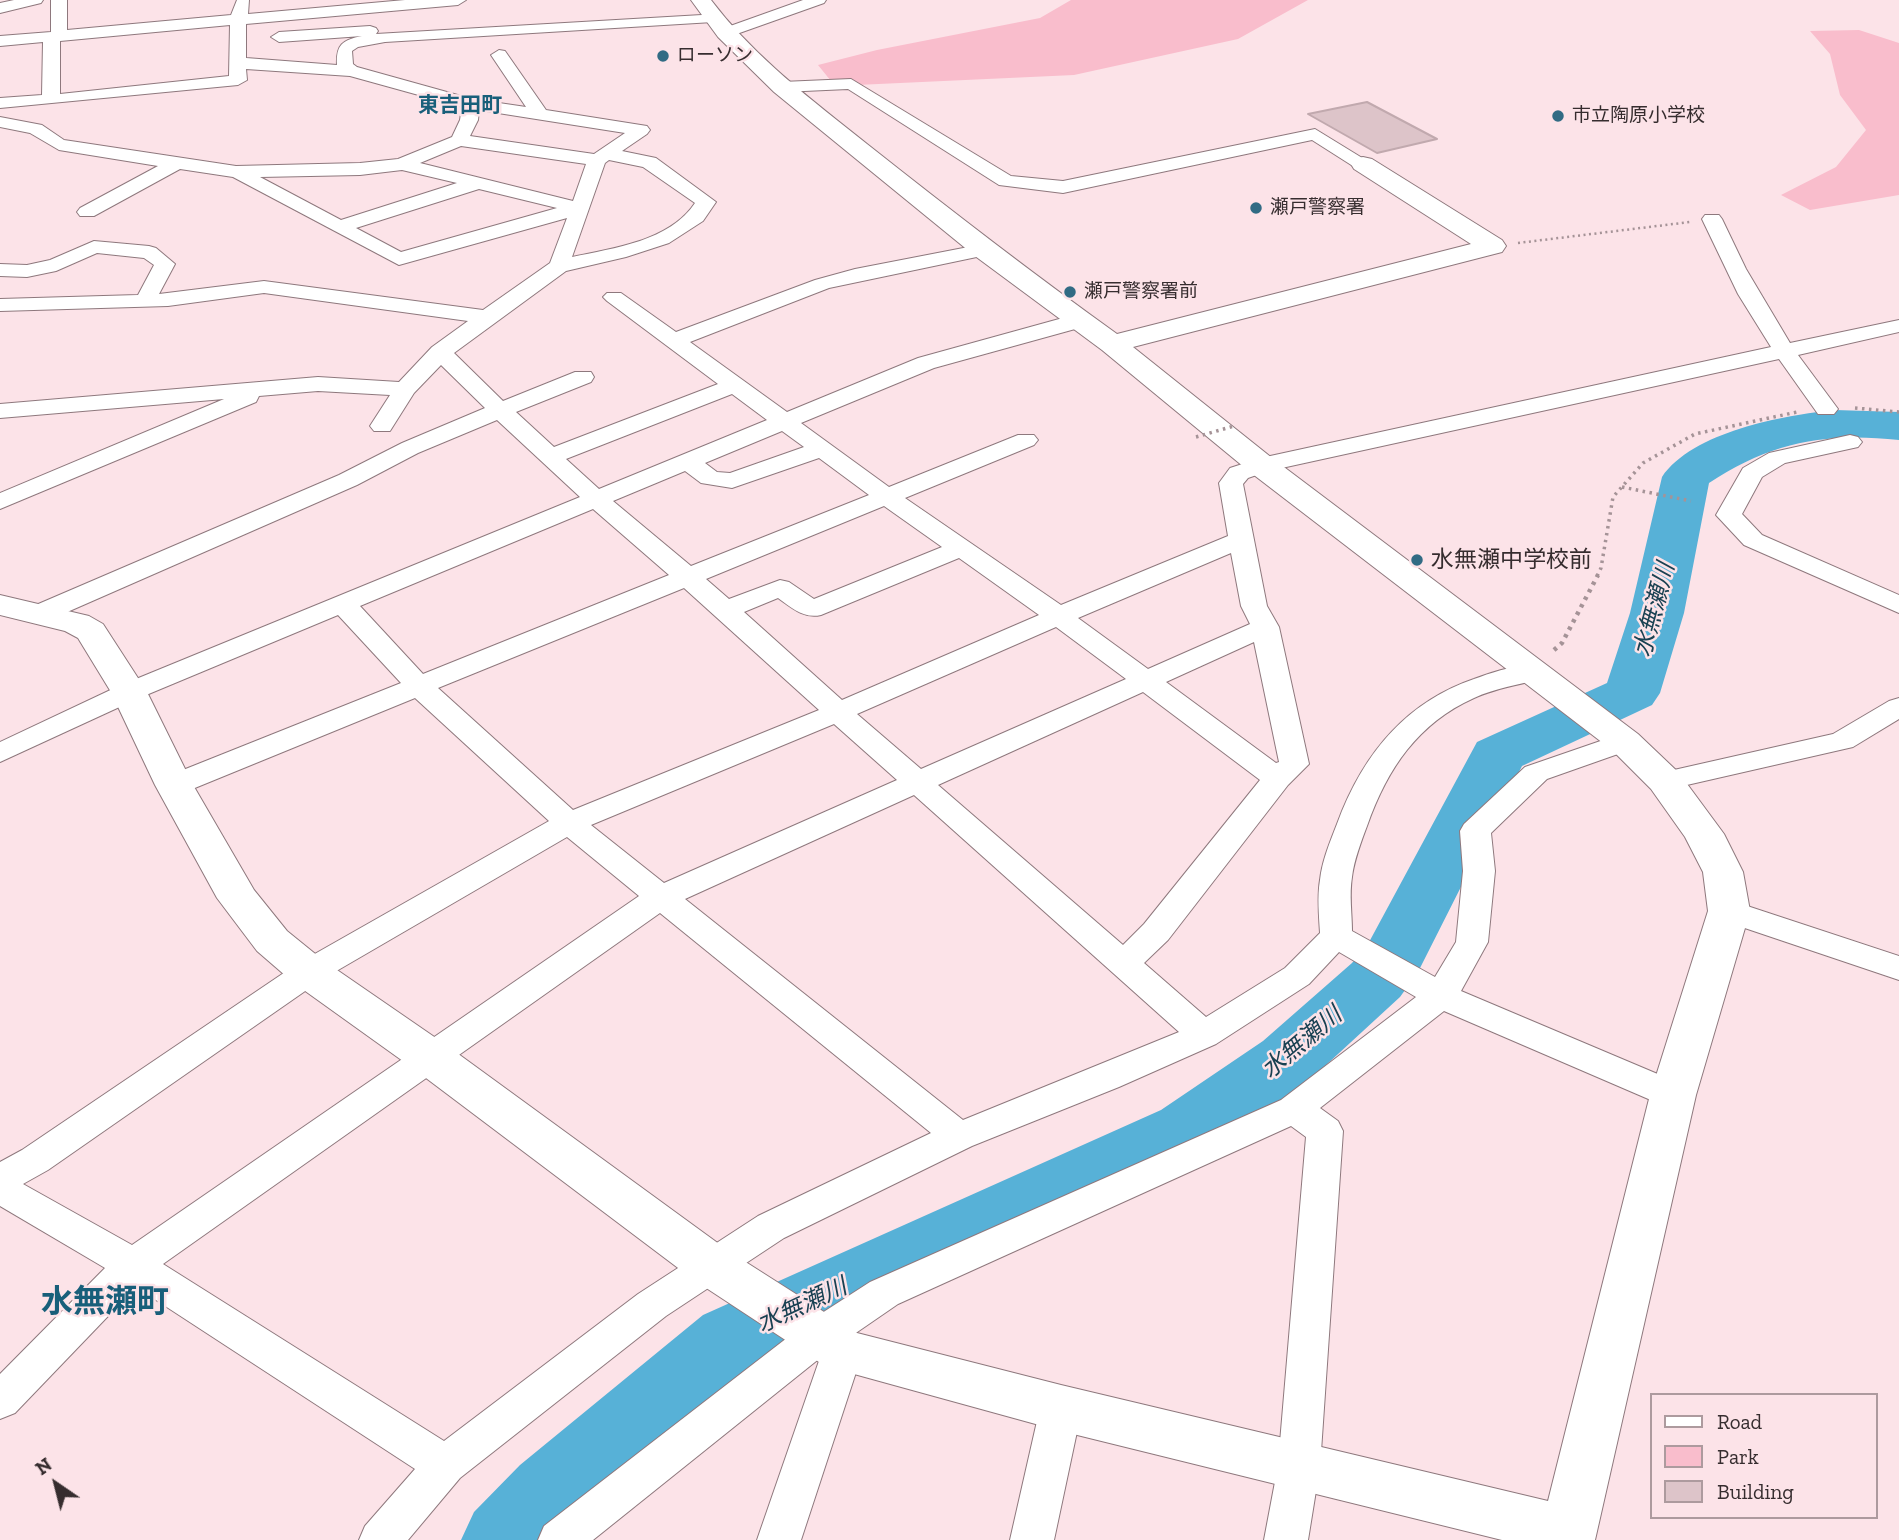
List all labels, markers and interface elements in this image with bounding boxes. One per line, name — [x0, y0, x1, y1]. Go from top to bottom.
place label: ローソン — [677, 45, 753, 67]
marker: ローソン — [655, 48, 671, 64]
district label: 東吉田町 — [418, 93, 502, 119]
place label: 市立陶原小学校 — [1572, 105, 1705, 127]
marker: 市立陶原小学校 — [1550, 108, 1566, 124]
place label: 瀬戸警察署 — [1270, 197, 1365, 219]
marker: 瀬戸警察署 — [1248, 200, 1264, 216]
place label: 瀬戸警察署前 — [1084, 281, 1198, 303]
marker: 瀬戸警察署前 — [1062, 284, 1078, 300]
place label: 水無瀬中学校前 — [1431, 546, 1592, 574]
marker: 水無瀬中学校前 — [1409, 552, 1425, 568]
water label: 水無瀬川 — [1629, 560, 1681, 660]
water label: 水無瀬川 — [1256, 1001, 1348, 1085]
water label: 水無瀬川 — [752, 1273, 852, 1339]
district label: 水無瀬町 — [41, 1284, 169, 1322]
legend — [1650, 1393, 1878, 1519]
text: Road — [1717, 1409, 1762, 1434]
text: Park — [1717, 1444, 1759, 1469]
north arrow — [21, 1449, 91, 1519]
text: N — [31, 1453, 56, 1480]
text: Building — [1717, 1479, 1794, 1504]

